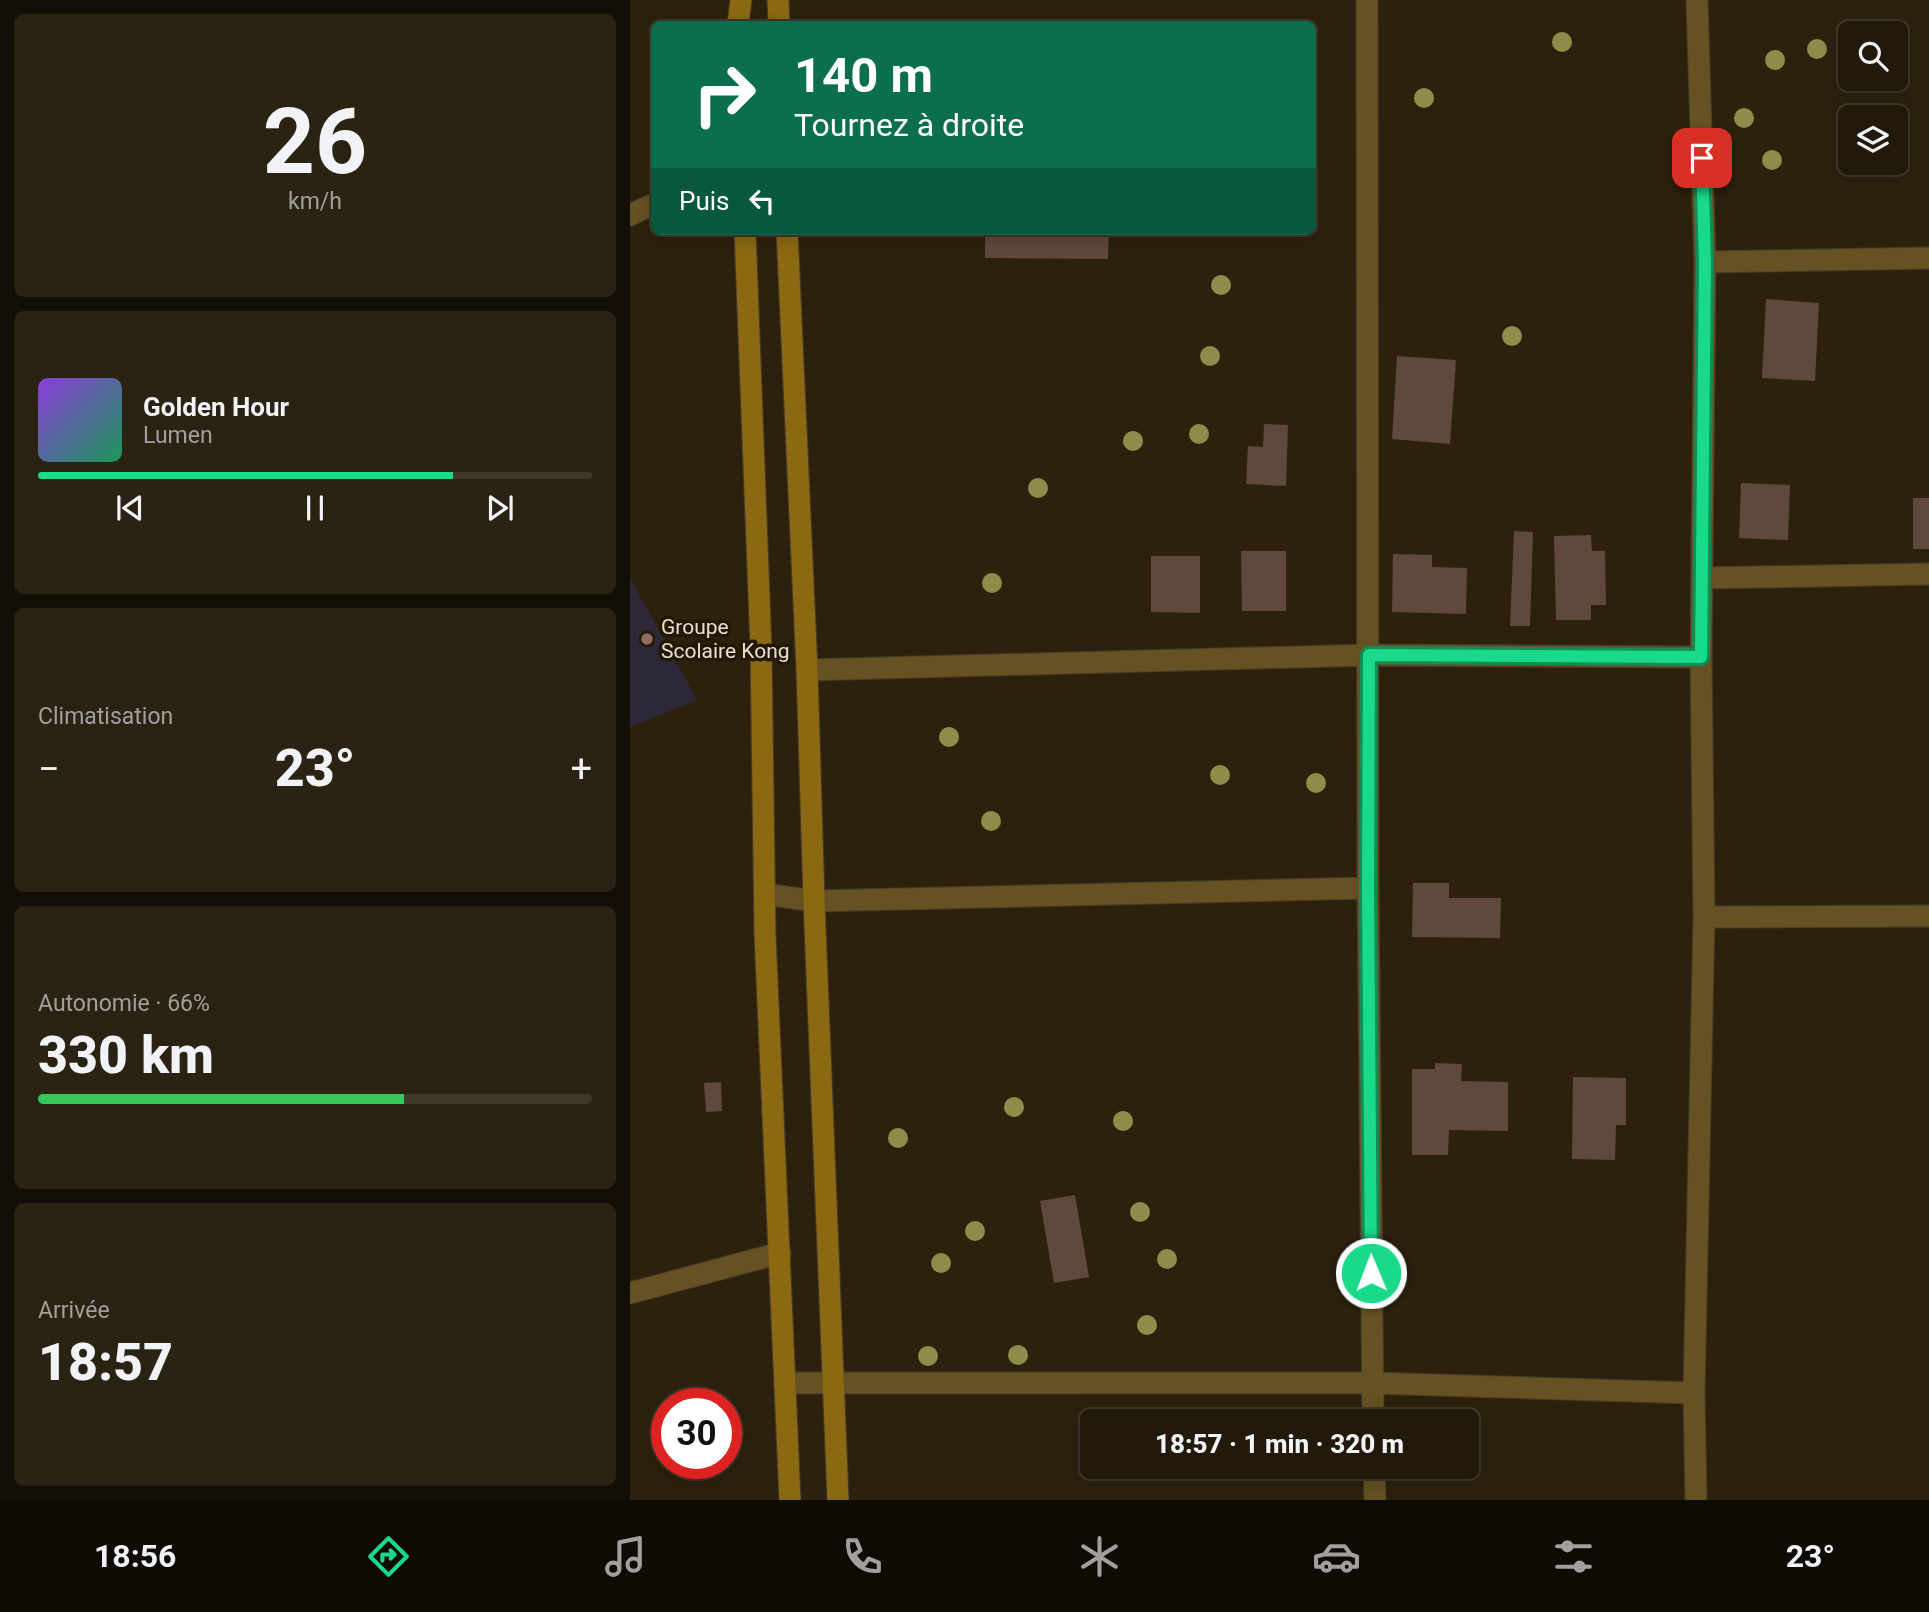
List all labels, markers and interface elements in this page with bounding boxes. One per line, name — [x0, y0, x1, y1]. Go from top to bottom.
map controls — [1838, 21, 1908, 175]
button: search — [1838, 21, 1908, 91]
text: 140 m — [794, 47, 933, 104]
icon: right — [679, 49, 770, 140]
text: 26 — [263, 89, 367, 195]
button: layers — [1838, 105, 1908, 175]
text: Tournez à droite — [794, 106, 1024, 144]
pin — [1672, 128, 1732, 188]
icon: arrive — [1683, 139, 1721, 177]
icon: left — [743, 182, 781, 220]
text: Puis — [679, 186, 729, 216]
text: km/h — [288, 188, 342, 215]
text: Golden Hour — [143, 392, 289, 422]
text: Lumen — [143, 422, 213, 449]
icon: previous — [111, 489, 149, 527]
icon: pause — [296, 489, 334, 527]
icon: next — [481, 489, 519, 527]
place label: Groupe Scolaire Kong — [661, 615, 790, 663]
marker: Groupe Scolaire Kong — [639, 631, 655, 647]
text: Climatisation — [38, 703, 173, 730]
text: 23° — [275, 738, 355, 799]
text: − — [38, 747, 60, 791]
text: + — [570, 747, 592, 791]
text: Autonomie · 66% — [38, 990, 210, 1017]
text: 330 km — [38, 1025, 214, 1086]
position arrow — [1334, 1236, 1408, 1310]
text: Arrivée — [38, 1297, 110, 1324]
text: 18:57 — [38, 1332, 173, 1393]
speed limit sign: 30 — [651, 1388, 742, 1479]
text: 18:57 · 1 min · 320 m — [1155, 1429, 1404, 1459]
icon: directions — [364, 1532, 413, 1581]
icon: music — [601, 1532, 650, 1581]
icon: phone — [838, 1532, 887, 1581]
icon: climate — [1075, 1532, 1124, 1581]
icon: car — [1312, 1532, 1361, 1581]
icon: filters — [1549, 1532, 1598, 1581]
text: 18:56 — [94, 1537, 176, 1575]
text: 23° — [1786, 1537, 1835, 1575]

